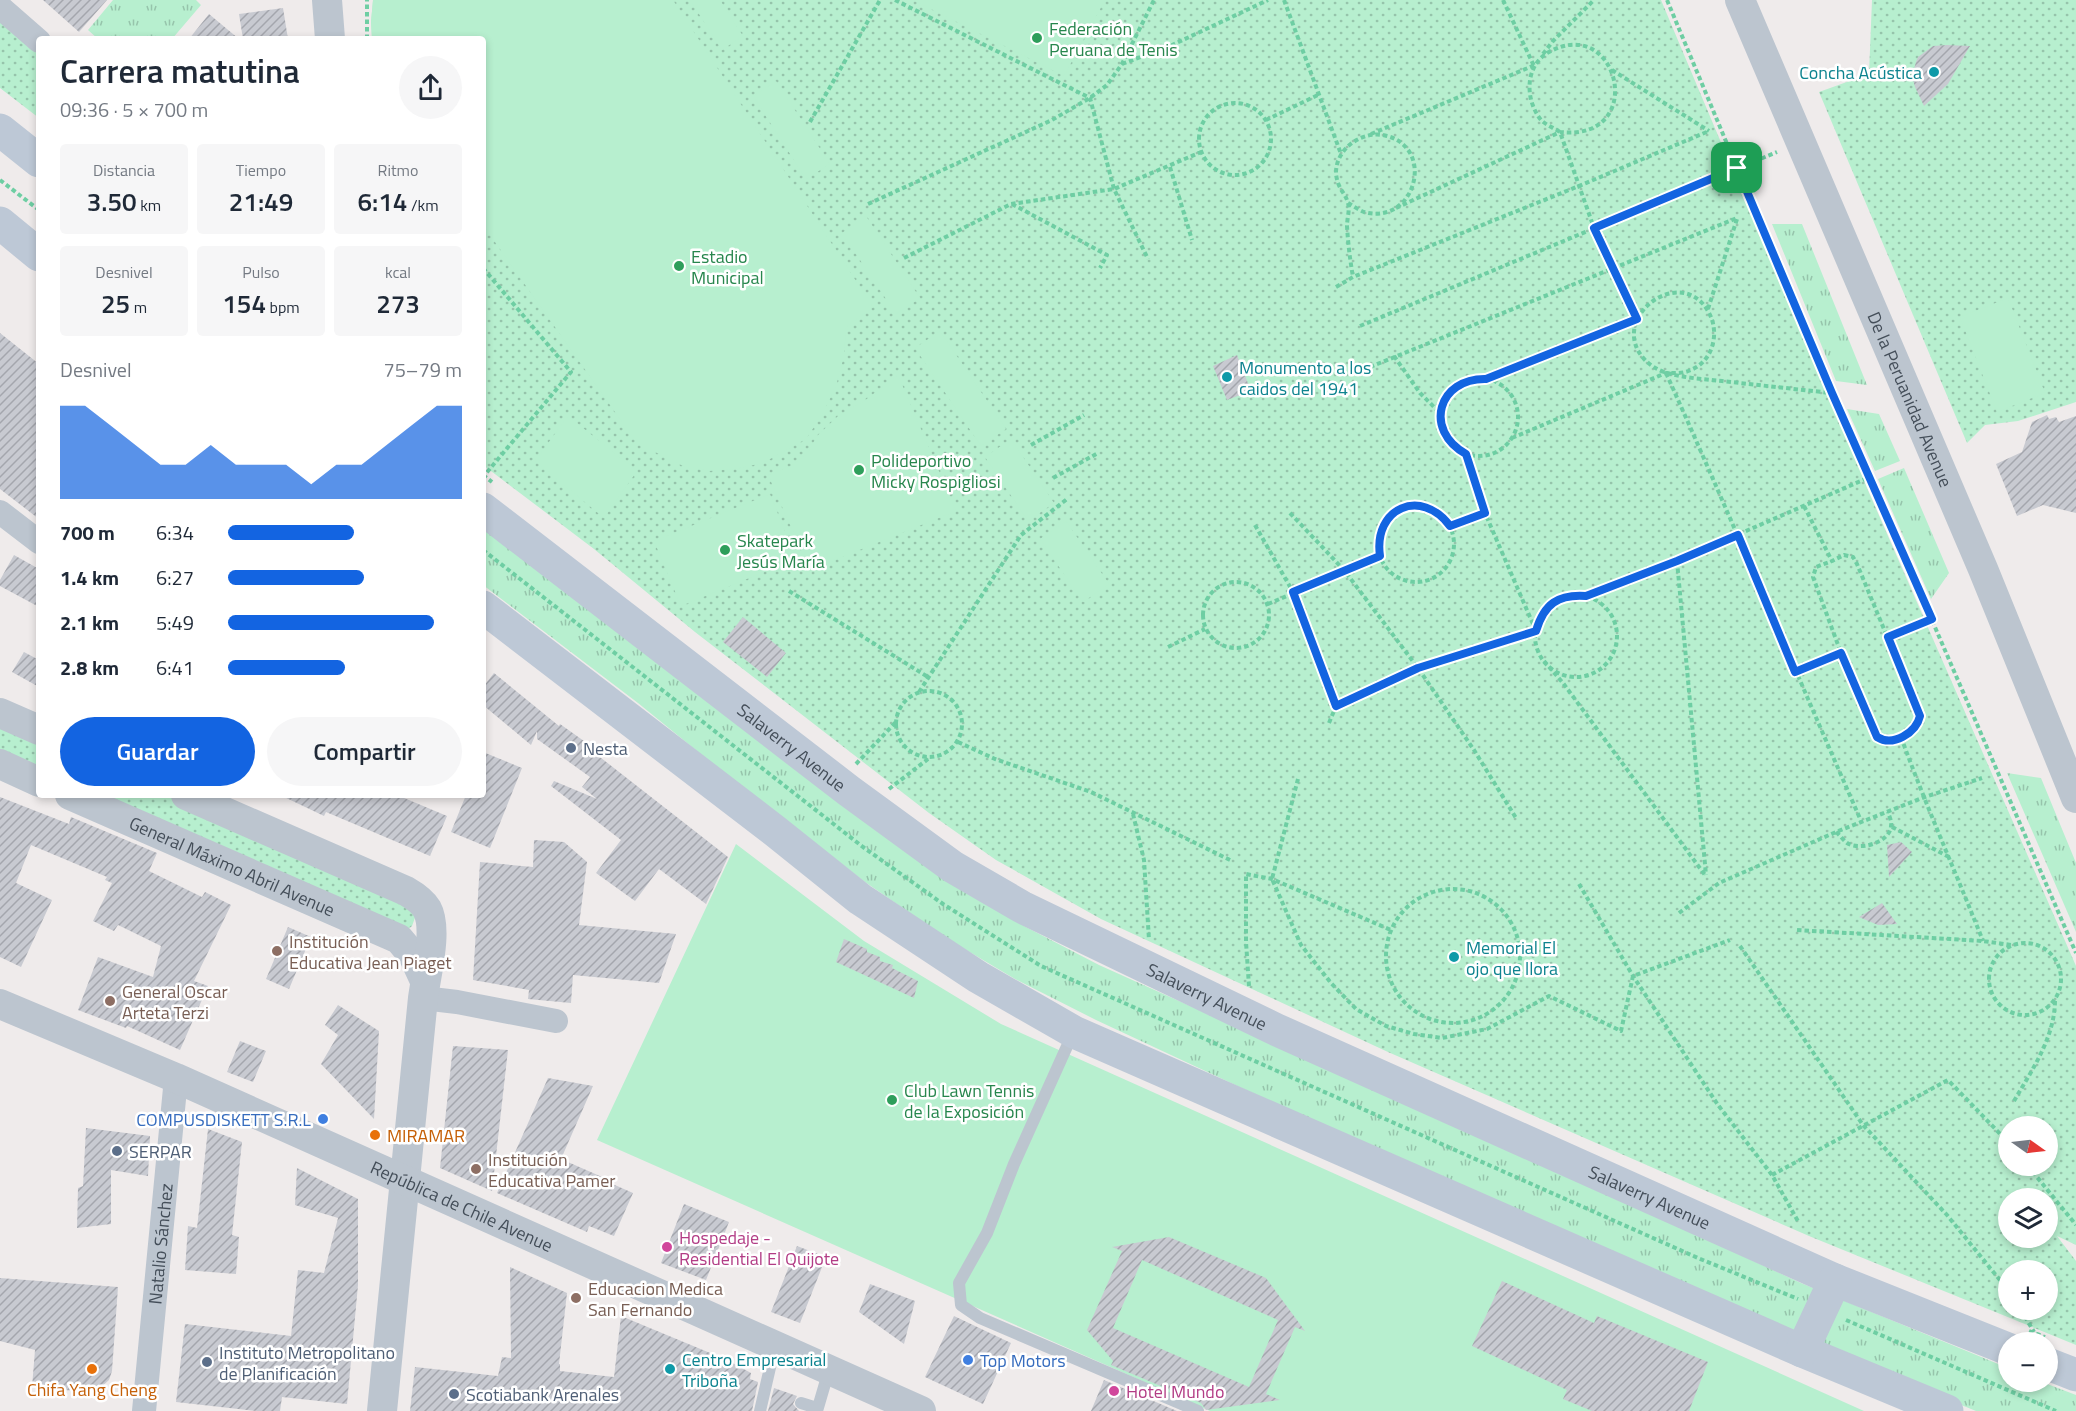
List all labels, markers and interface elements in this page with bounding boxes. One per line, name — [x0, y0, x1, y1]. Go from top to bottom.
place label: Federación Peruana de Tenis — [1049, 15, 1178, 63]
marker: Federación Peruana de Tenis — [1030, 31, 1044, 45]
text: Carrera matutina — [60, 46, 300, 96]
button: share — [399, 56, 462, 119]
place label: Concha Acústica — [1799, 59, 1922, 86]
marker: Concha Acústica — [1927, 65, 1941, 79]
text: 09:36 · 5 × 700 m — [60, 94, 208, 125]
pin — [1711, 142, 1762, 193]
icon: arrive — [1720, 151, 1753, 184]
text: Distancia — [93, 158, 155, 182]
text: Tiempo — [236, 158, 286, 182]
text: Ritmo — [378, 158, 418, 182]
text: 3.50 — [87, 182, 137, 221]
text: 21:49 — [229, 182, 293, 221]
text: 6:14 — [357, 182, 407, 221]
text: km — [137, 193, 161, 217]
text: /km — [407, 193, 439, 217]
place label: Estadio Municipal — [691, 243, 764, 291]
marker: Estadio Municipal — [672, 259, 686, 273]
text: Desnivel — [95, 260, 153, 284]
text: Pulso — [242, 260, 280, 284]
text: kcal — [385, 260, 411, 284]
text: 25 — [101, 284, 130, 323]
text: 154 — [222, 284, 266, 323]
text: 273 — [376, 284, 420, 323]
text: m — [130, 295, 147, 319]
text: bpm — [266, 295, 300, 319]
street label: De la Peruanidad Avenue — [1861, 307, 1960, 491]
text: Desnivel — [60, 354, 132, 385]
text: 75–79 m — [383, 354, 462, 385]
place label: Monumento a los caidos del 1941 — [1239, 354, 1371, 402]
marker: Monumento a los caidos del 1941 — [1220, 370, 1234, 384]
place label: Polideportivo Micky Rospigliosi — [871, 447, 1001, 495]
marker: Polideportivo Micky Rospigliosi — [852, 463, 866, 477]
text: 700 m — [60, 517, 115, 548]
text: 6:34 — [156, 517, 194, 548]
place label: Skatepark Jesús María — [737, 527, 825, 575]
marker: Skatepark Jesús María — [718, 543, 732, 557]
text: 1.4 km — [60, 562, 119, 593]
text: 6:27 — [156, 562, 194, 593]
text: 2.1 km — [60, 607, 119, 638]
text: 5:49 — [156, 607, 194, 638]
text: 2.8 km — [60, 652, 119, 683]
text: 6:41 — [156, 652, 194, 683]
street label: Salaverry Avenue — [732, 696, 852, 798]
button: Guardar — [60, 717, 255, 786]
button: Compartir — [267, 717, 462, 786]
place label: Nesta — [583, 735, 628, 762]
marker: Nesta — [564, 741, 578, 755]
street label: General Máximo Abril Avenue — [125, 809, 339, 923]
place label: Institución Educativa Jean Piaget — [289, 928, 452, 976]
place label: Memorial El ojo que llora — [1466, 934, 1558, 982]
marker: Institución Educativa Jean Piaget — [270, 944, 284, 958]
marker: Memorial El ojo que llora — [1447, 950, 1461, 964]
street label: Salaverry Avenue — [1142, 956, 1272, 1037]
place label: General Oscar Arteta Terzi — [122, 978, 228, 1026]
marker: General Oscar Arteta Terzi — [103, 994, 117, 1008]
place label: Club Lawn Tennis de la Exposición — [904, 1077, 1034, 1125]
marker: Club Lawn Tennis de la Exposición — [885, 1093, 899, 1107]
place label: COMPUSDISKETT S.R.L — [136, 1106, 311, 1133]
marker: COMPUSDISKETT S.R.L — [316, 1112, 330, 1126]
north arrow — [1998, 1116, 2058, 1176]
map controls — [1998, 1116, 2058, 1392]
place label: MIRAMAR — [387, 1122, 465, 1149]
marker: MIRAMAR — [368, 1128, 382, 1142]
place label: SERPAR — [129, 1138, 192, 1165]
marker: SERPAR — [110, 1144, 124, 1158]
place label: Institución Educativa Pamer — [488, 1146, 615, 1194]
street label: República de Chile Avenue — [366, 1153, 557, 1258]
street label: Salaverry Avenue — [1584, 1158, 1715, 1236]
marker: Institución Educativa Pamer — [469, 1162, 483, 1176]
street label: Natalio Sánchez — [141, 1182, 179, 1306]
button: layers — [1998, 1188, 2058, 1248]
place label: Hospedaje - Residential El Quijote — [679, 1224, 839, 1272]
marker: Hospedaje - Residential El Quijote — [660, 1240, 674, 1254]
button: + — [1998, 1260, 2058, 1320]
place label: Educacion Medica San Fernando — [588, 1275, 723, 1323]
marker: Educacion Medica San Fernando — [569, 1291, 583, 1305]
button: − — [1998, 1332, 2058, 1392]
place label: Instituto Metropolitano de Planificación — [219, 1339, 395, 1387]
place label: Centro Empresarial Triboña — [682, 1346, 827, 1394]
place label: Top Motors — [980, 1347, 1066, 1374]
marker: Top Motors — [961, 1353, 975, 1367]
marker: Instituto Metropolitano de Planificación — [200, 1355, 214, 1369]
marker: Chifa Yang Cheng — [85, 1362, 99, 1376]
marker: Centro Empresarial Triboña — [663, 1362, 677, 1376]
place label: Chifa Yang Cheng — [27, 1376, 157, 1403]
place label: Hotel Mundo — [1126, 1378, 1224, 1405]
place label: Scotiabank Arenales — [466, 1381, 619, 1408]
marker: Hotel Mundo — [1107, 1384, 1121, 1398]
marker: Scotiabank Arenales — [447, 1387, 461, 1401]

